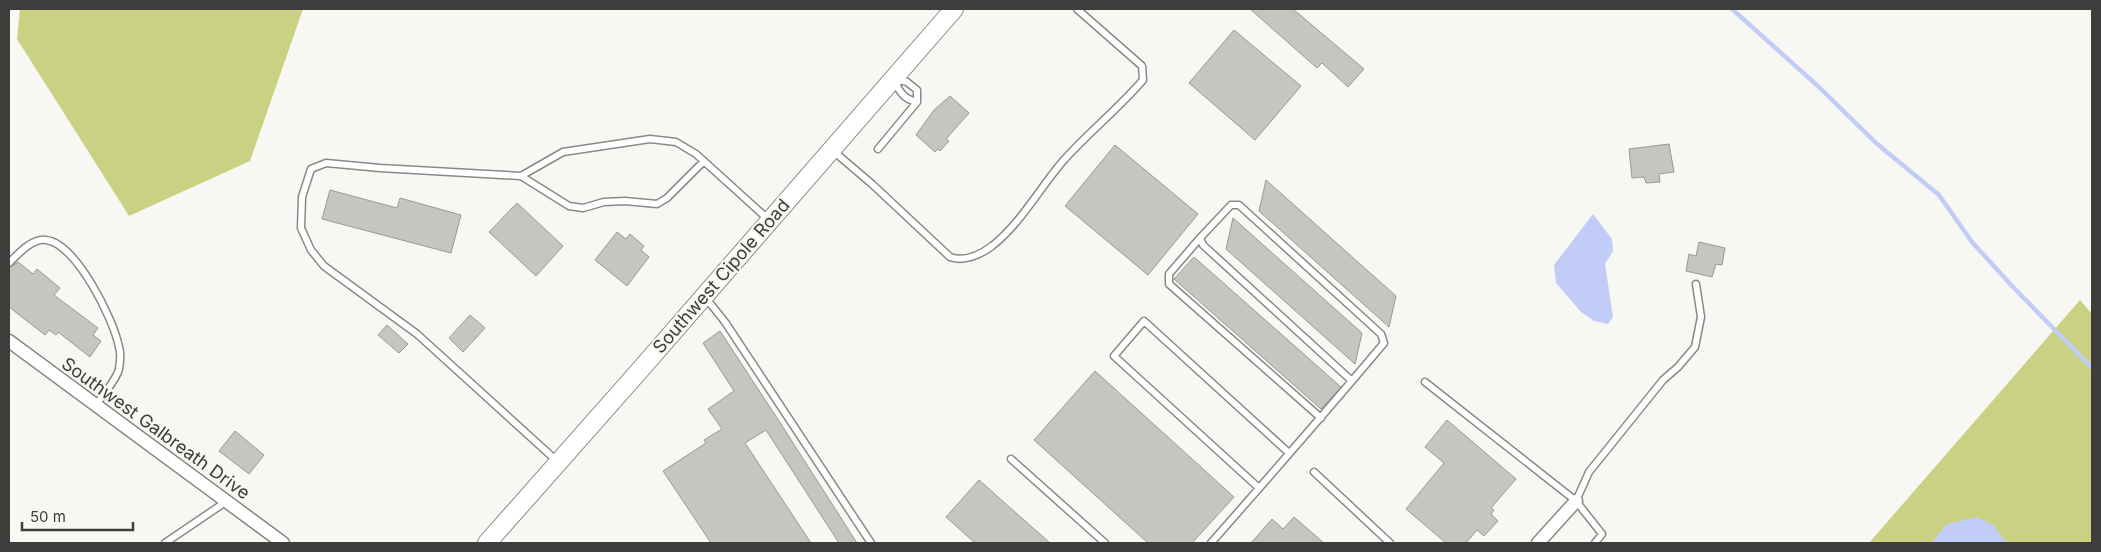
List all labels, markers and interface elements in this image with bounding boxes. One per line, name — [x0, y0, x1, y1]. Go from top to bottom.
street label: Southwest Cipole Road — [648, 195, 794, 357]
street label: Southwest Galbreath Drive — [58, 353, 254, 503]
scale bar — [22, 500, 134, 532]
text: 50 m — [30, 507, 66, 526]

